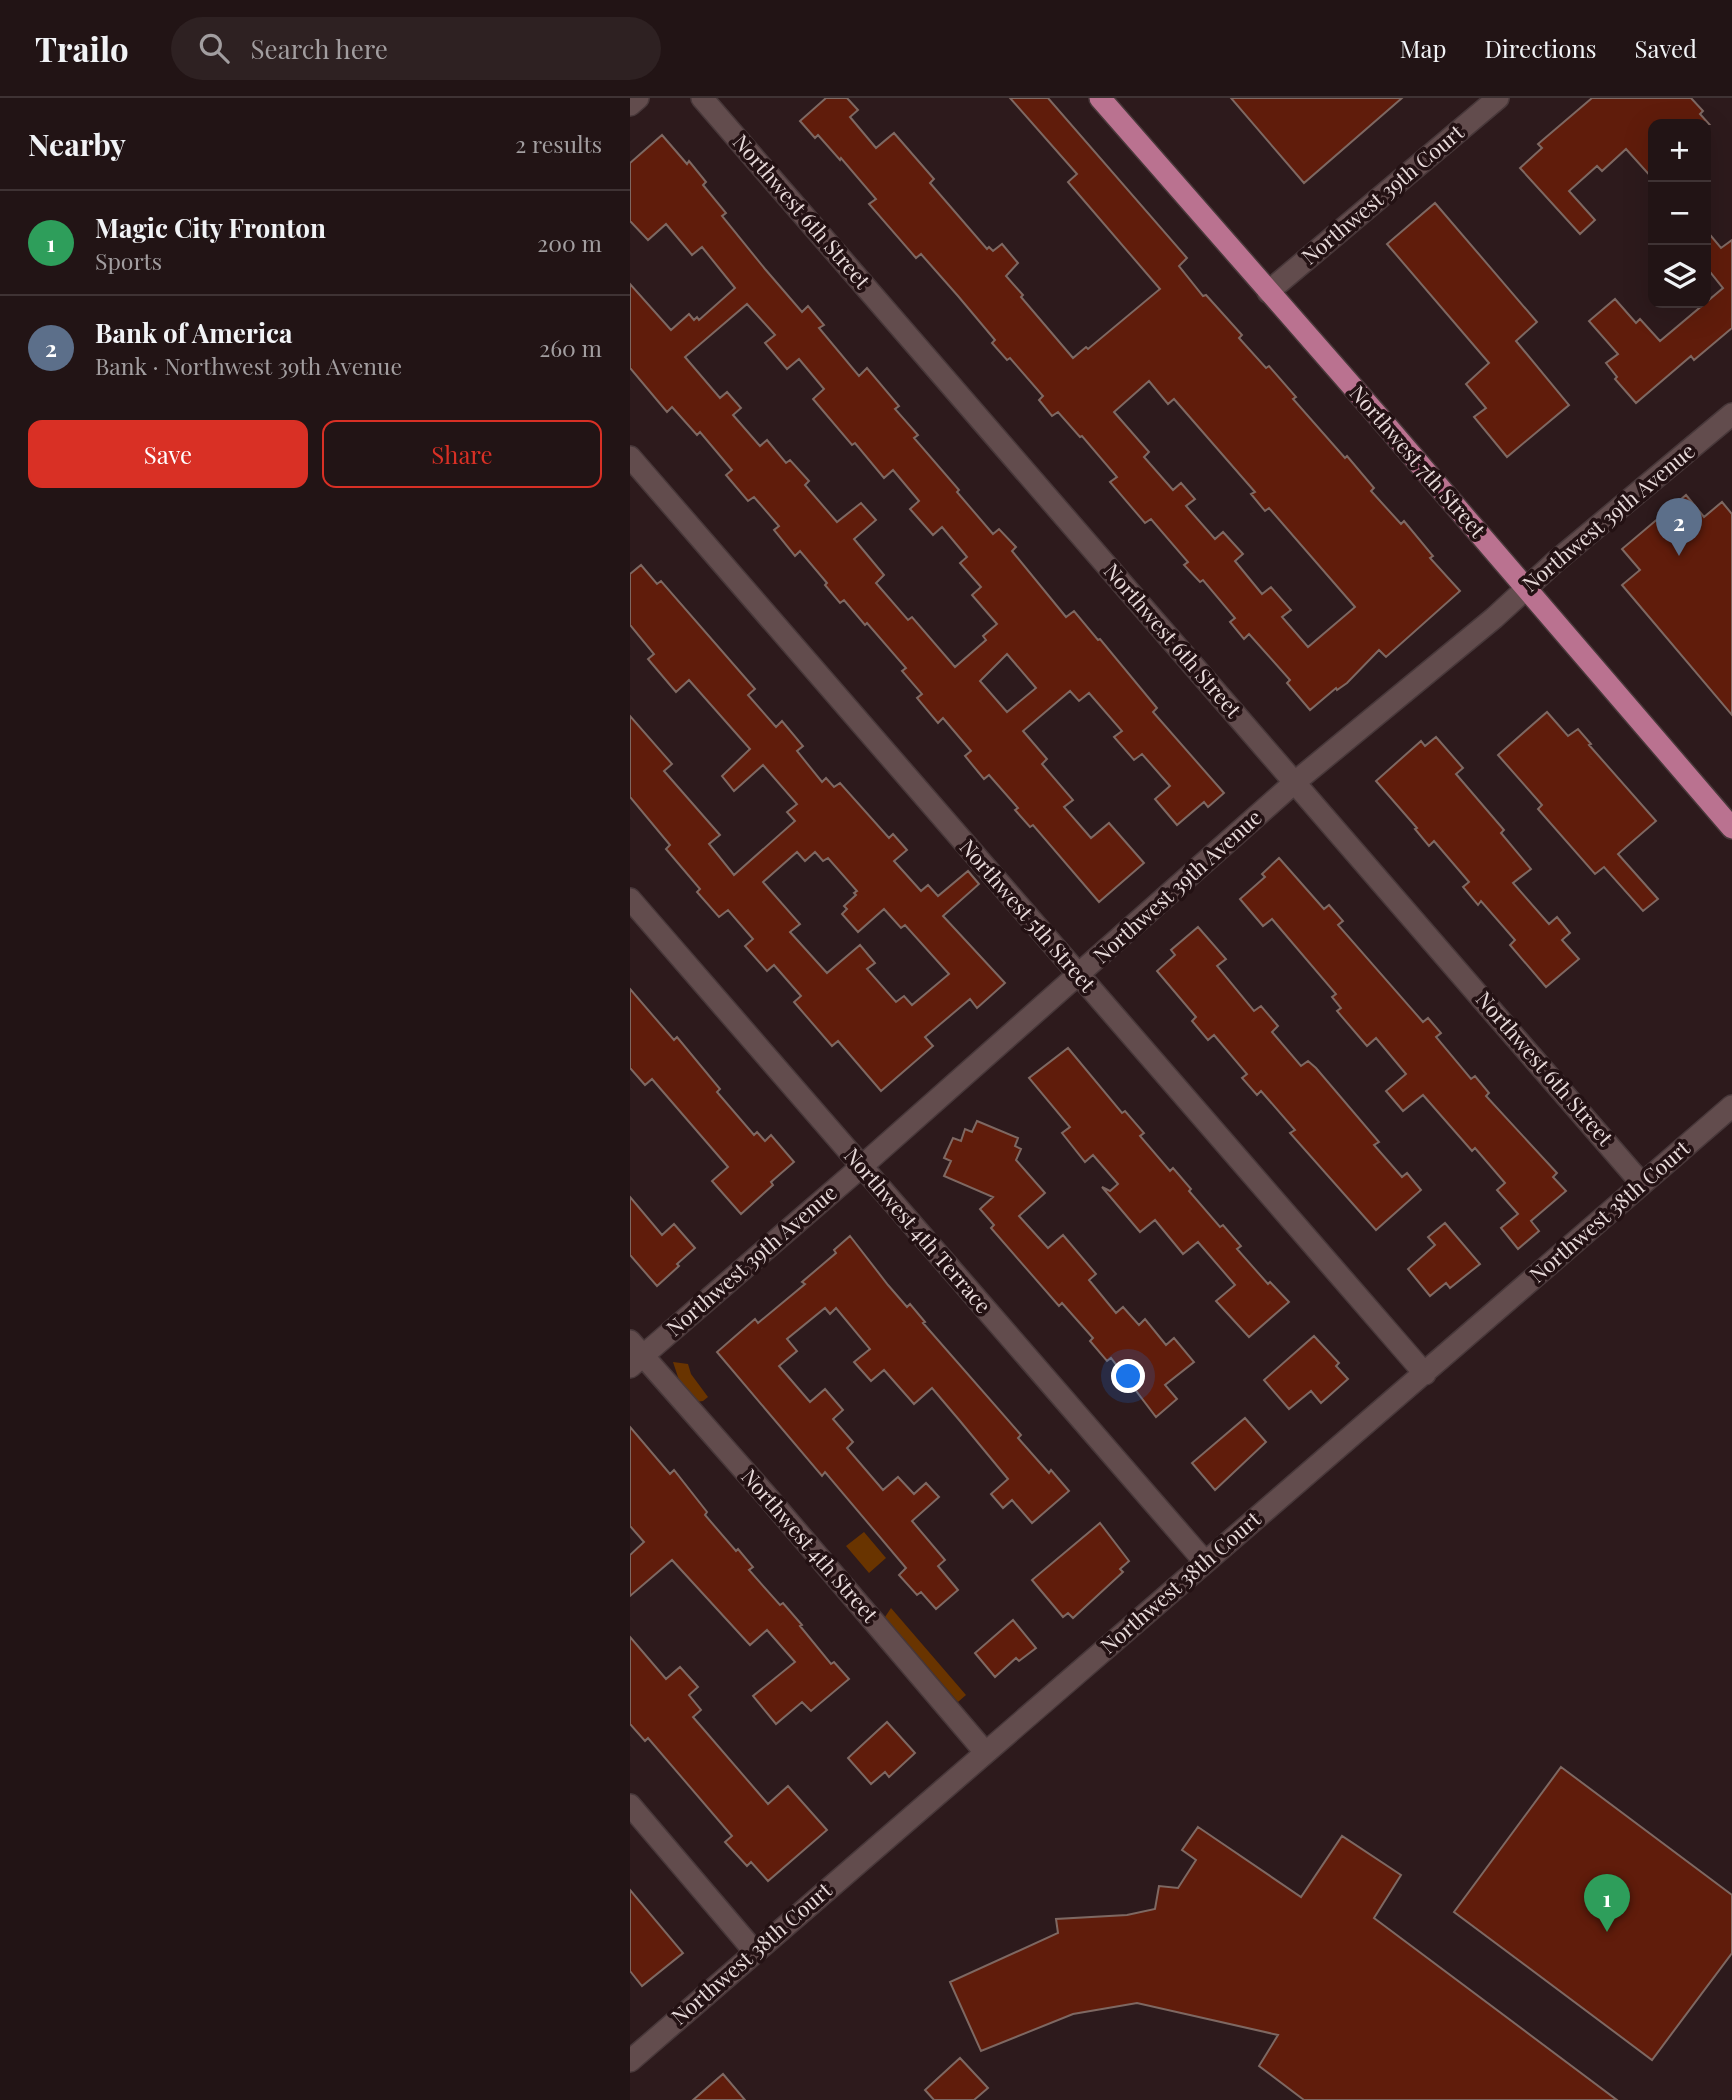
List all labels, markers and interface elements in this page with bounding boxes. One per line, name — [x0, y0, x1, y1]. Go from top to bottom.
search box — [171, 17, 661, 80]
text: Trailo — [35, 26, 129, 70]
icon: search — [195, 29, 233, 67]
text: Search here — [251, 31, 388, 66]
text: Map — [1400, 32, 1446, 64]
text: Directions — [1484, 32, 1597, 64]
text: Saved — [1635, 32, 1697, 64]
street label: Northwest 39th Court — [1295, 117, 1469, 270]
map controls — [1648, 119, 1711, 308]
button: + — [1648, 119, 1711, 182]
text: Nearby — [28, 124, 126, 164]
text: 2 results — [515, 128, 602, 159]
street label: Northwest 6th Street — [728, 128, 878, 294]
button: − — [1648, 182, 1711, 245]
text: Magic City Fronton — [95, 210, 326, 245]
text: 1 — [47, 227, 55, 258]
text: 200 m — [537, 227, 602, 258]
text: Sports — [95, 245, 162, 276]
button: layers — [1648, 245, 1711, 308]
text: Bank of America — [95, 315, 292, 350]
text: 2 — [45, 332, 57, 363]
text: 260 m — [539, 332, 602, 363]
text: Bank · Northwest 39th Avenue — [95, 350, 402, 381]
street label: Northwest 7th Street — [1345, 379, 1493, 543]
button: Save — [28, 420, 308, 488]
button: Share — [322, 420, 602, 488]
street label: Northwest 39th Avenue — [1516, 436, 1700, 597]
pin: 2 — [1656, 498, 1702, 556]
street label: Northwest 6th Street — [1099, 557, 1249, 723]
street label: Northwest 39th Avenue — [1087, 803, 1267, 969]
street label: Northwest 5th Street — [955, 833, 1103, 997]
street label: Northwest 6th Street — [1471, 985, 1621, 1151]
street label: Northwest 38th Court — [1523, 1133, 1695, 1288]
street label: Northwest 4th Terrace — [839, 1141, 998, 1318]
street label: Northwest 39th Avenue — [660, 1178, 842, 1341]
your location — [1111, 1359, 1145, 1393]
street label: Northwest 4th Street — [736, 1462, 885, 1628]
street label: Northwest 38th Court — [1094, 1504, 1266, 1659]
pin: 1 — [1584, 1874, 1630, 1932]
street label: Northwest 38th Court — [665, 1875, 837, 2030]

